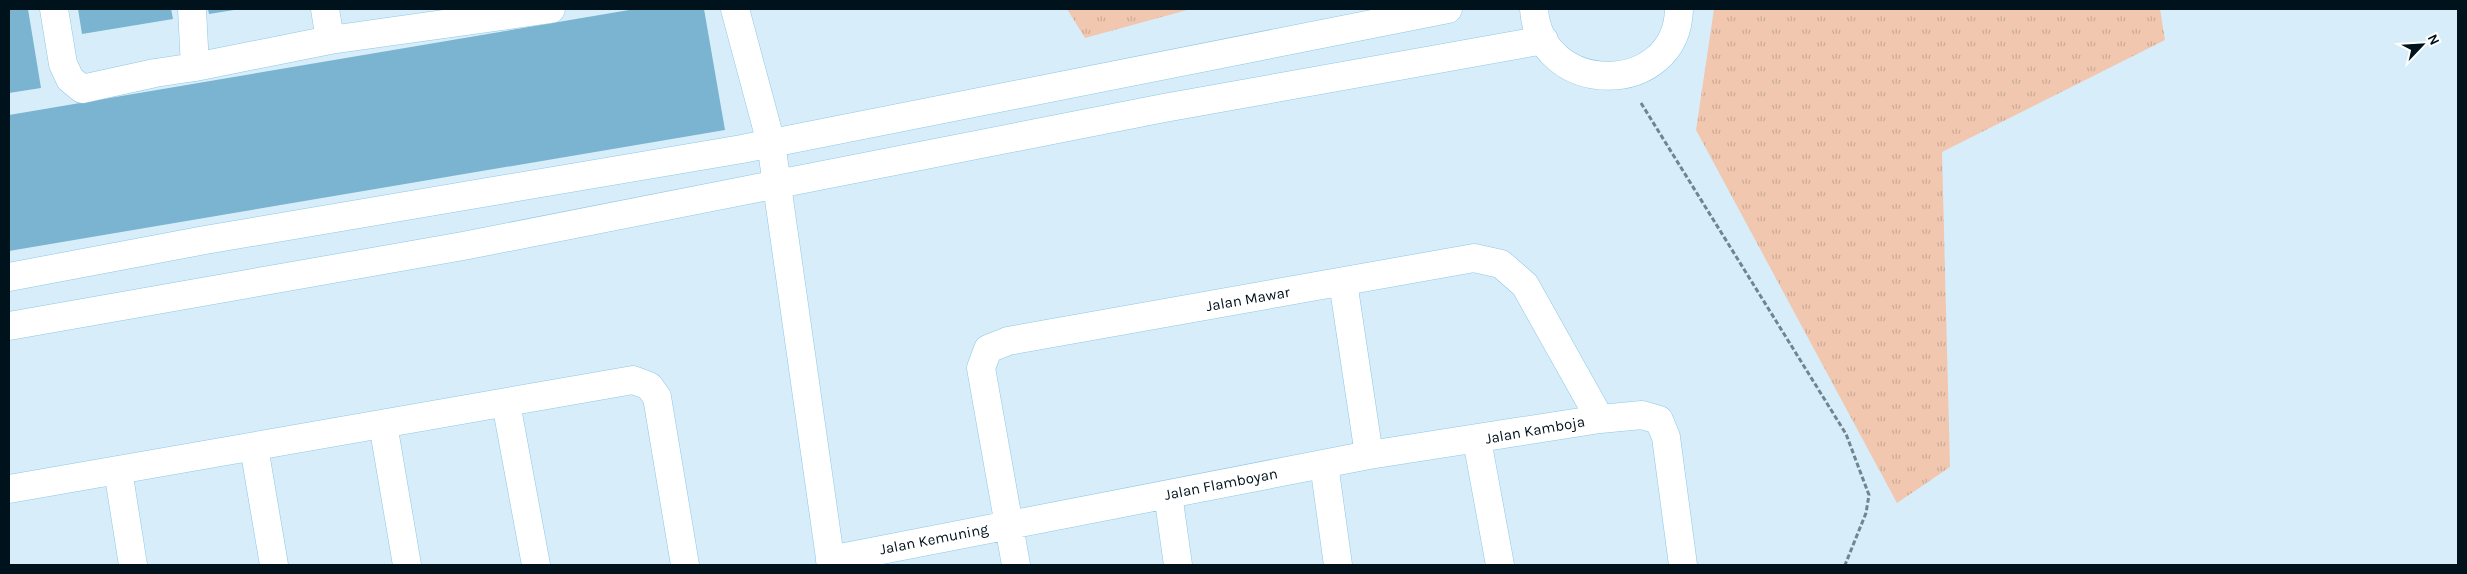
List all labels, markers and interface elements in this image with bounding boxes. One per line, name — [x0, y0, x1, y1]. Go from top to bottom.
north arrow — [2397, 20, 2447, 70]
text: N — [2424, 32, 2443, 48]
street label: Jalan Mawar — [1205, 283, 1292, 315]
street label: Jalan Kamboja — [1484, 412, 1586, 448]
street label: Jalan Flamboyan — [1163, 464, 1279, 504]
street label: Jalan Kemuning — [878, 520, 990, 558]

